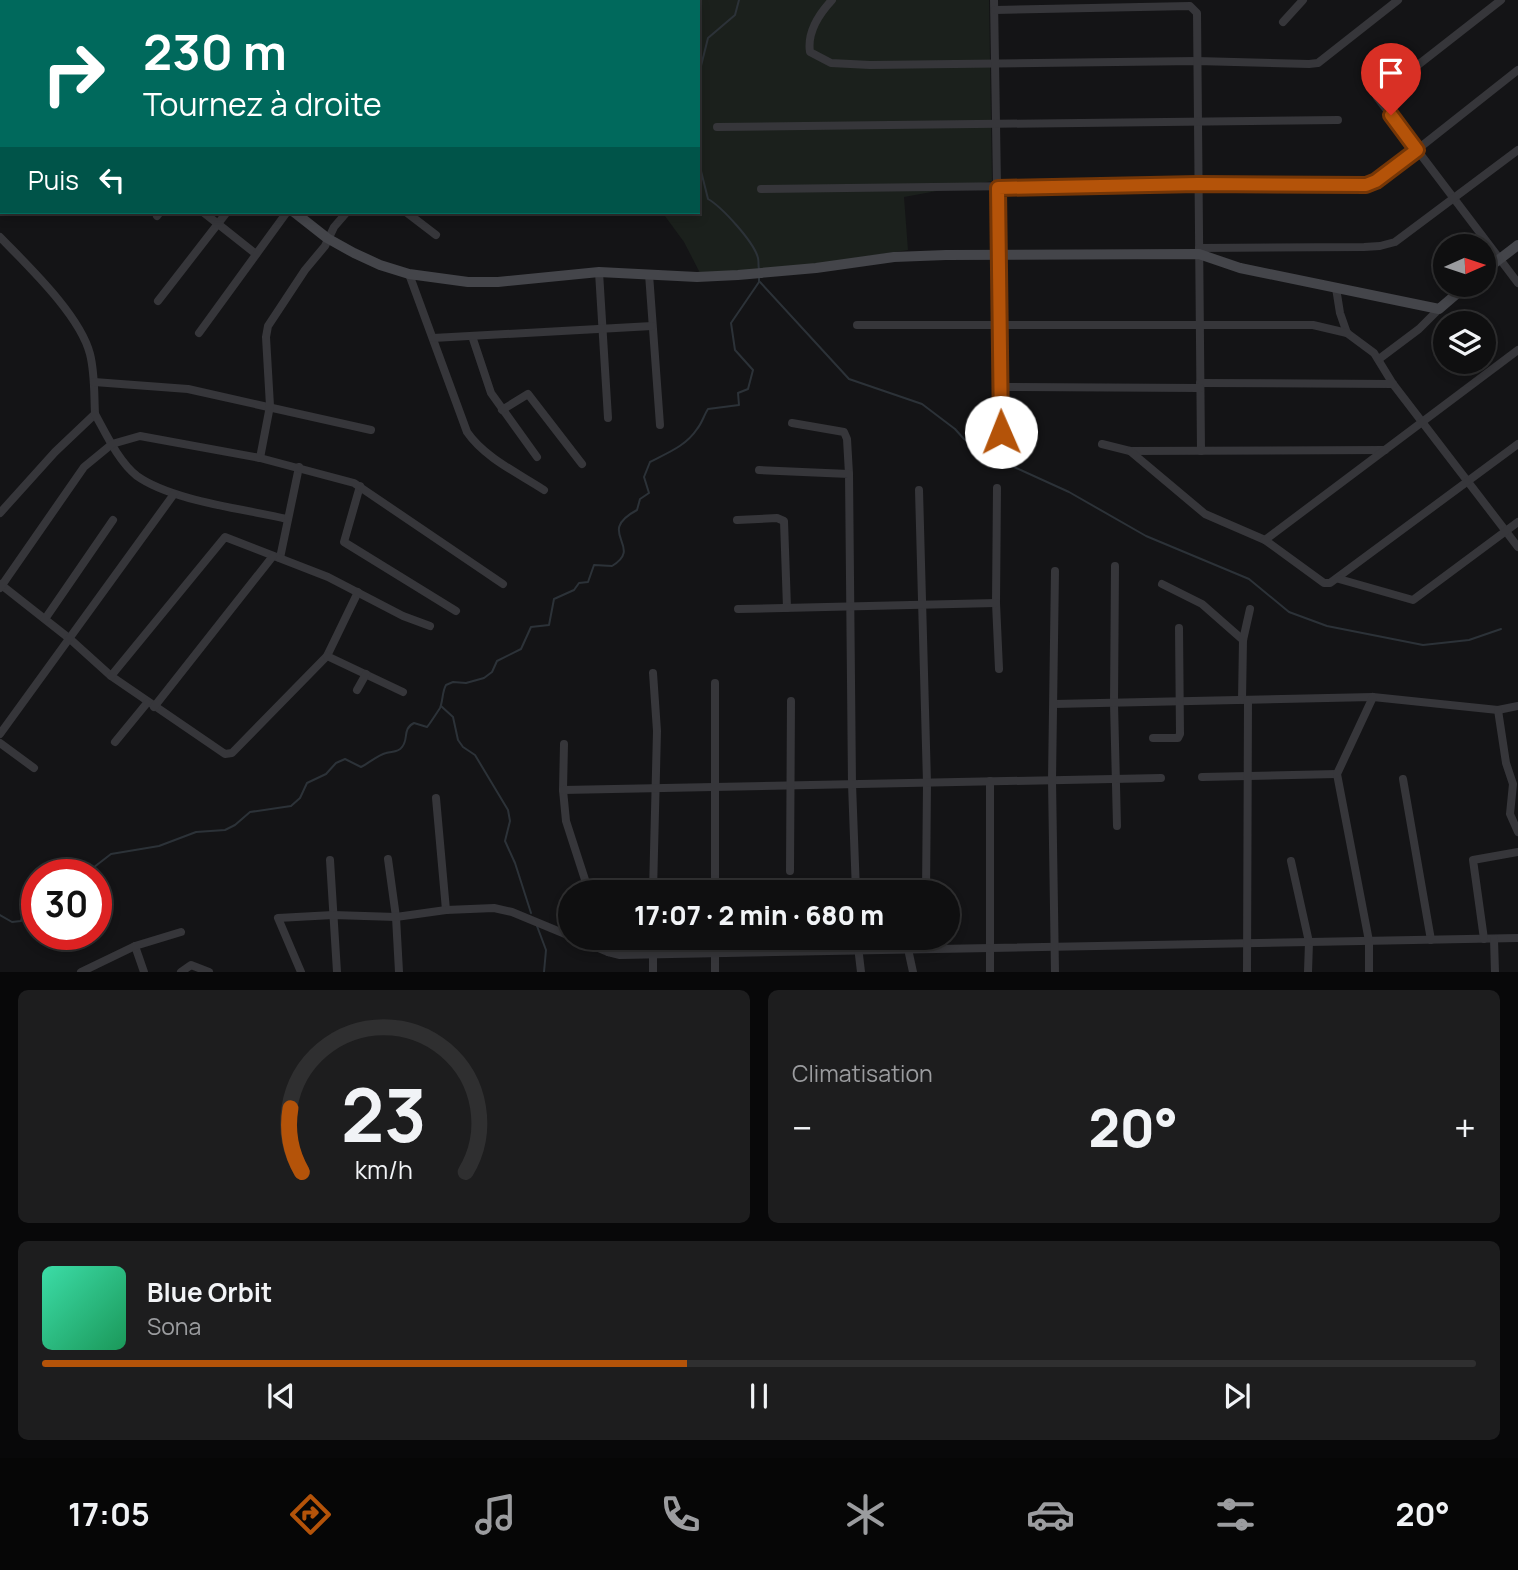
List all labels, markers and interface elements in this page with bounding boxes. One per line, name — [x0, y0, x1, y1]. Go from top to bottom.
text: 230 m — [143, 18, 287, 85]
icon: right — [28, 28, 119, 119]
pin — [1361, 43, 1421, 115]
icon: arrive — [1372, 54, 1410, 92]
text: Tournez à droite — [143, 82, 382, 126]
icon: left — [93, 161, 131, 199]
text: Puis — [28, 162, 79, 198]
north arrow — [1433, 234, 1496, 298]
map controls — [1433, 234, 1496, 374]
button: layers — [1433, 311, 1496, 374]
position arrow — [964, 395, 1038, 469]
speed limit sign: 30 — [21, 859, 112, 950]
text: 17:07 · 2 min · 680 m — [634, 897, 884, 933]
text: Climatisation — [792, 1057, 933, 1089]
text: 23 — [341, 1065, 427, 1165]
text: 20° — [1088, 1092, 1178, 1163]
text: − — [792, 1101, 813, 1153]
text: + — [1454, 1101, 1476, 1153]
text: km/h — [355, 1152, 413, 1187]
text: Blue Orbit — [147, 1274, 272, 1310]
text: Sona — [147, 1310, 201, 1342]
icon: previous — [262, 1377, 300, 1415]
icon: pause — [740, 1377, 778, 1415]
icon: next — [1218, 1377, 1256, 1415]
icon: directions — [286, 1490, 335, 1539]
icon: music — [471, 1490, 520, 1539]
icon: phone — [656, 1490, 705, 1539]
icon: climate — [841, 1490, 890, 1539]
icon: car — [1026, 1490, 1075, 1539]
icon: filters — [1211, 1490, 1260, 1539]
text: 17:05 — [68, 1492, 150, 1536]
text: 20° — [1396, 1492, 1450, 1536]

